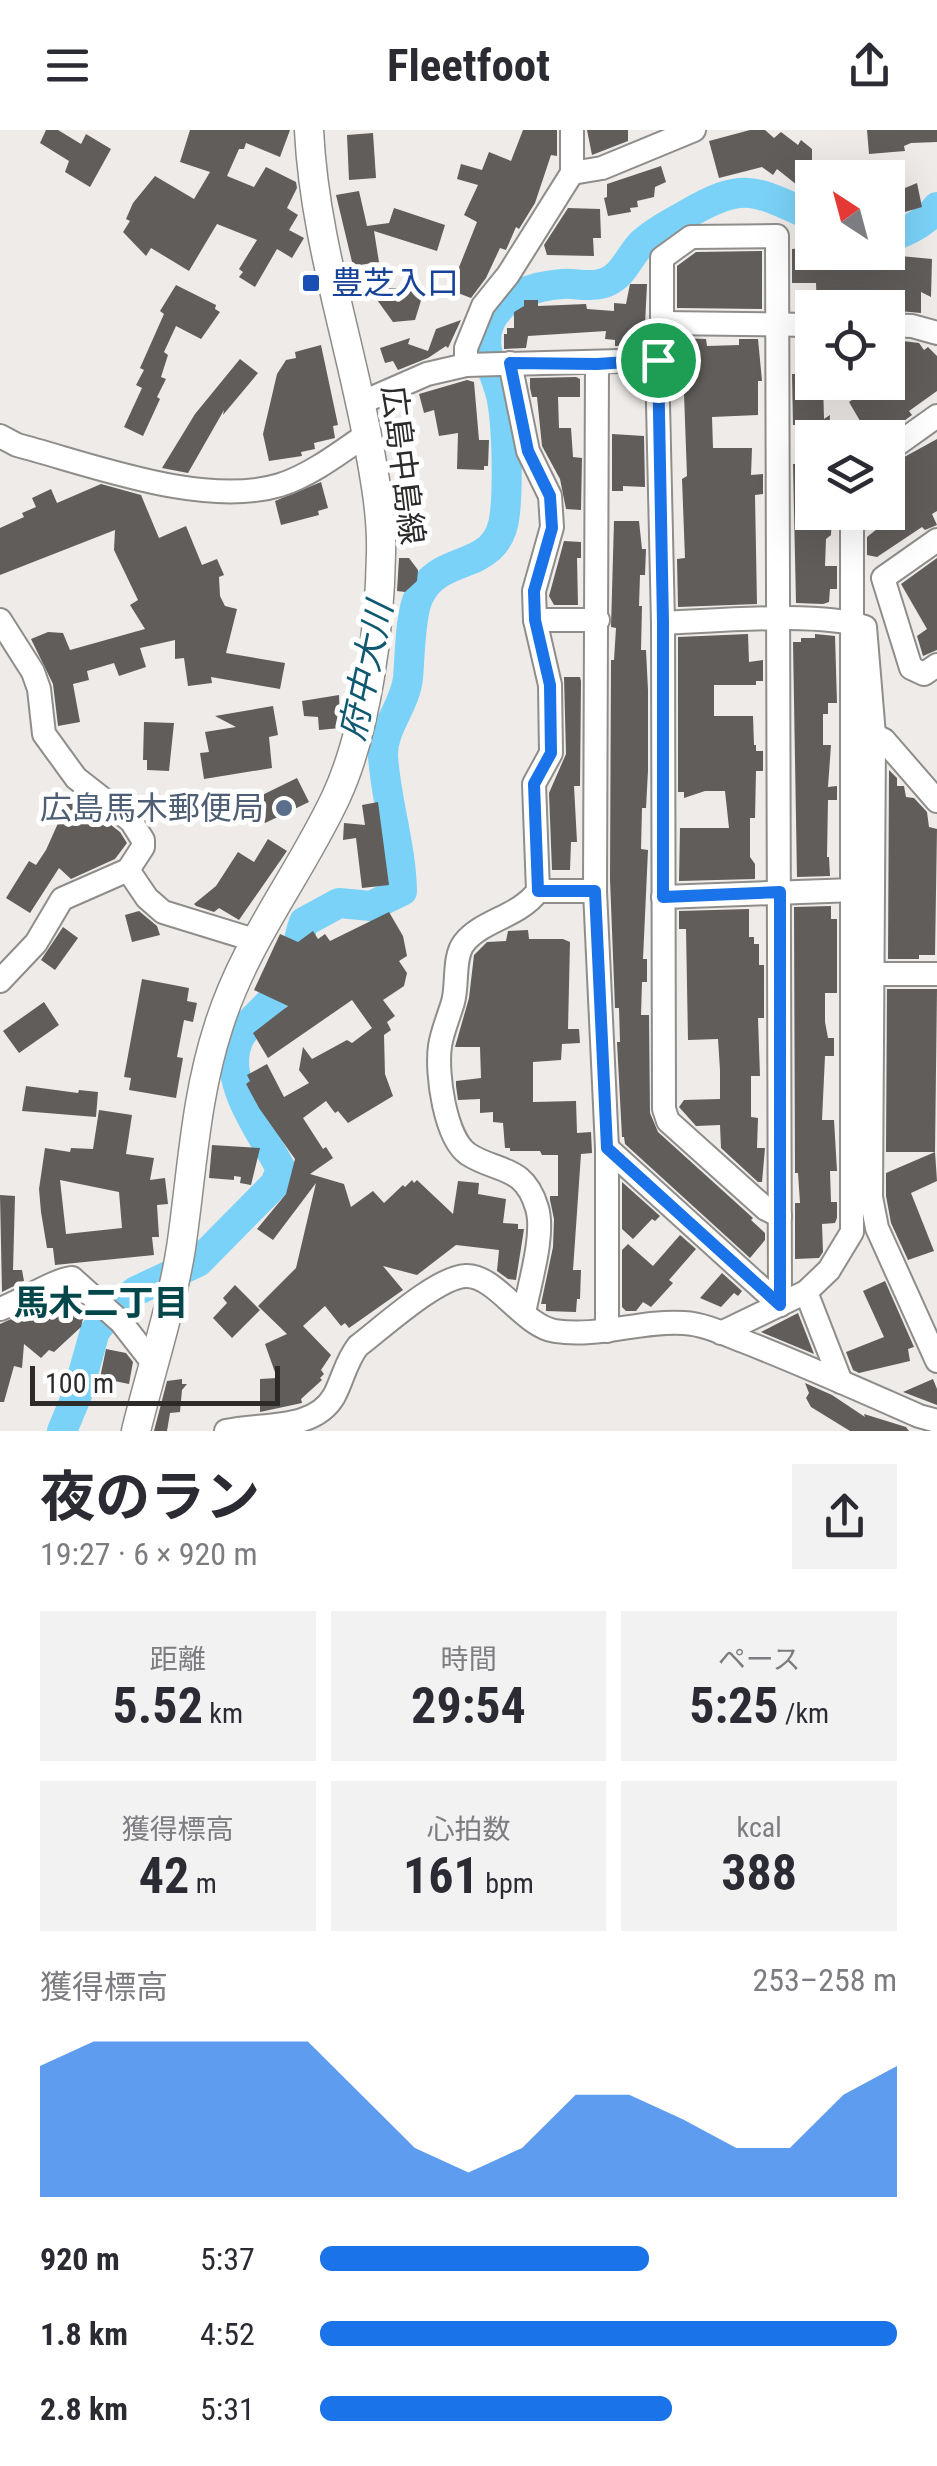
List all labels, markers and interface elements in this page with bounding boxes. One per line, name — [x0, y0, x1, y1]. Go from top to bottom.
icon: menu — [40, 38, 95, 93]
icon: share — [842, 38, 897, 93]
text: Fleetfoot — [387, 39, 550, 92]
north arrow — [795, 160, 905, 270]
map controls — [795, 160, 905, 530]
place label: 豊芝入口 — [331, 264, 459, 302]
marker: 豊芝入口 — [300, 272, 322, 294]
button: locate — [795, 290, 905, 400]
pin — [616, 318, 701, 403]
icon: arrive — [631, 333, 686, 388]
street label: 広島中島線 — [374, 383, 432, 547]
button: layers — [795, 420, 905, 530]
water label: 府中大川 — [332, 594, 402, 744]
place label: 広島馬木郵便局 — [40, 789, 264, 827]
marker: 広島馬木郵便局 — [273, 797, 295, 819]
district label: 馬木二丁目 — [13, 1283, 189, 1324]
scale bar — [30, 1361, 280, 1406]
text: 100 m — [45, 1367, 114, 1400]
button: share — [792, 1464, 897, 1569]
text: 夜のラン — [40, 1465, 260, 1529]
text: 19:27 · 6 × 920 m — [40, 1535, 258, 1573]
text: 距離 — [150, 1643, 206, 1676]
text: 時間 — [440, 1643, 497, 1676]
text: ペース — [718, 1643, 800, 1676]
text: 5.52 — [113, 1677, 203, 1735]
text: 29:54 — [411, 1677, 526, 1735]
text: 5:25 — [689, 1677, 779, 1735]
text: km — [203, 1697, 243, 1730]
text: /km — [779, 1697, 829, 1730]
text: kcal — [737, 1811, 782, 1844]
text: 獲得標高 — [122, 1813, 234, 1846]
text: 心拍数 — [426, 1813, 511, 1846]
text: 388 — [721, 1844, 797, 1902]
text: 42 — [139, 1847, 189, 1905]
text: 161 — [403, 1847, 479, 1905]
text: m — [189, 1867, 217, 1900]
text: bpm — [479, 1867, 534, 1900]
text: 253–258 m — [752, 1961, 897, 1999]
text: 獲得標高 — [40, 1968, 168, 2006]
text: 920 m — [40, 2240, 120, 2278]
text: 5:37 — [200, 2240, 255, 2278]
text: 1.8 km — [40, 2315, 128, 2353]
text: 4:52 — [200, 2315, 255, 2353]
text: 2.8 km — [40, 2390, 128, 2428]
text: 5:31 — [200, 2390, 255, 2428]

